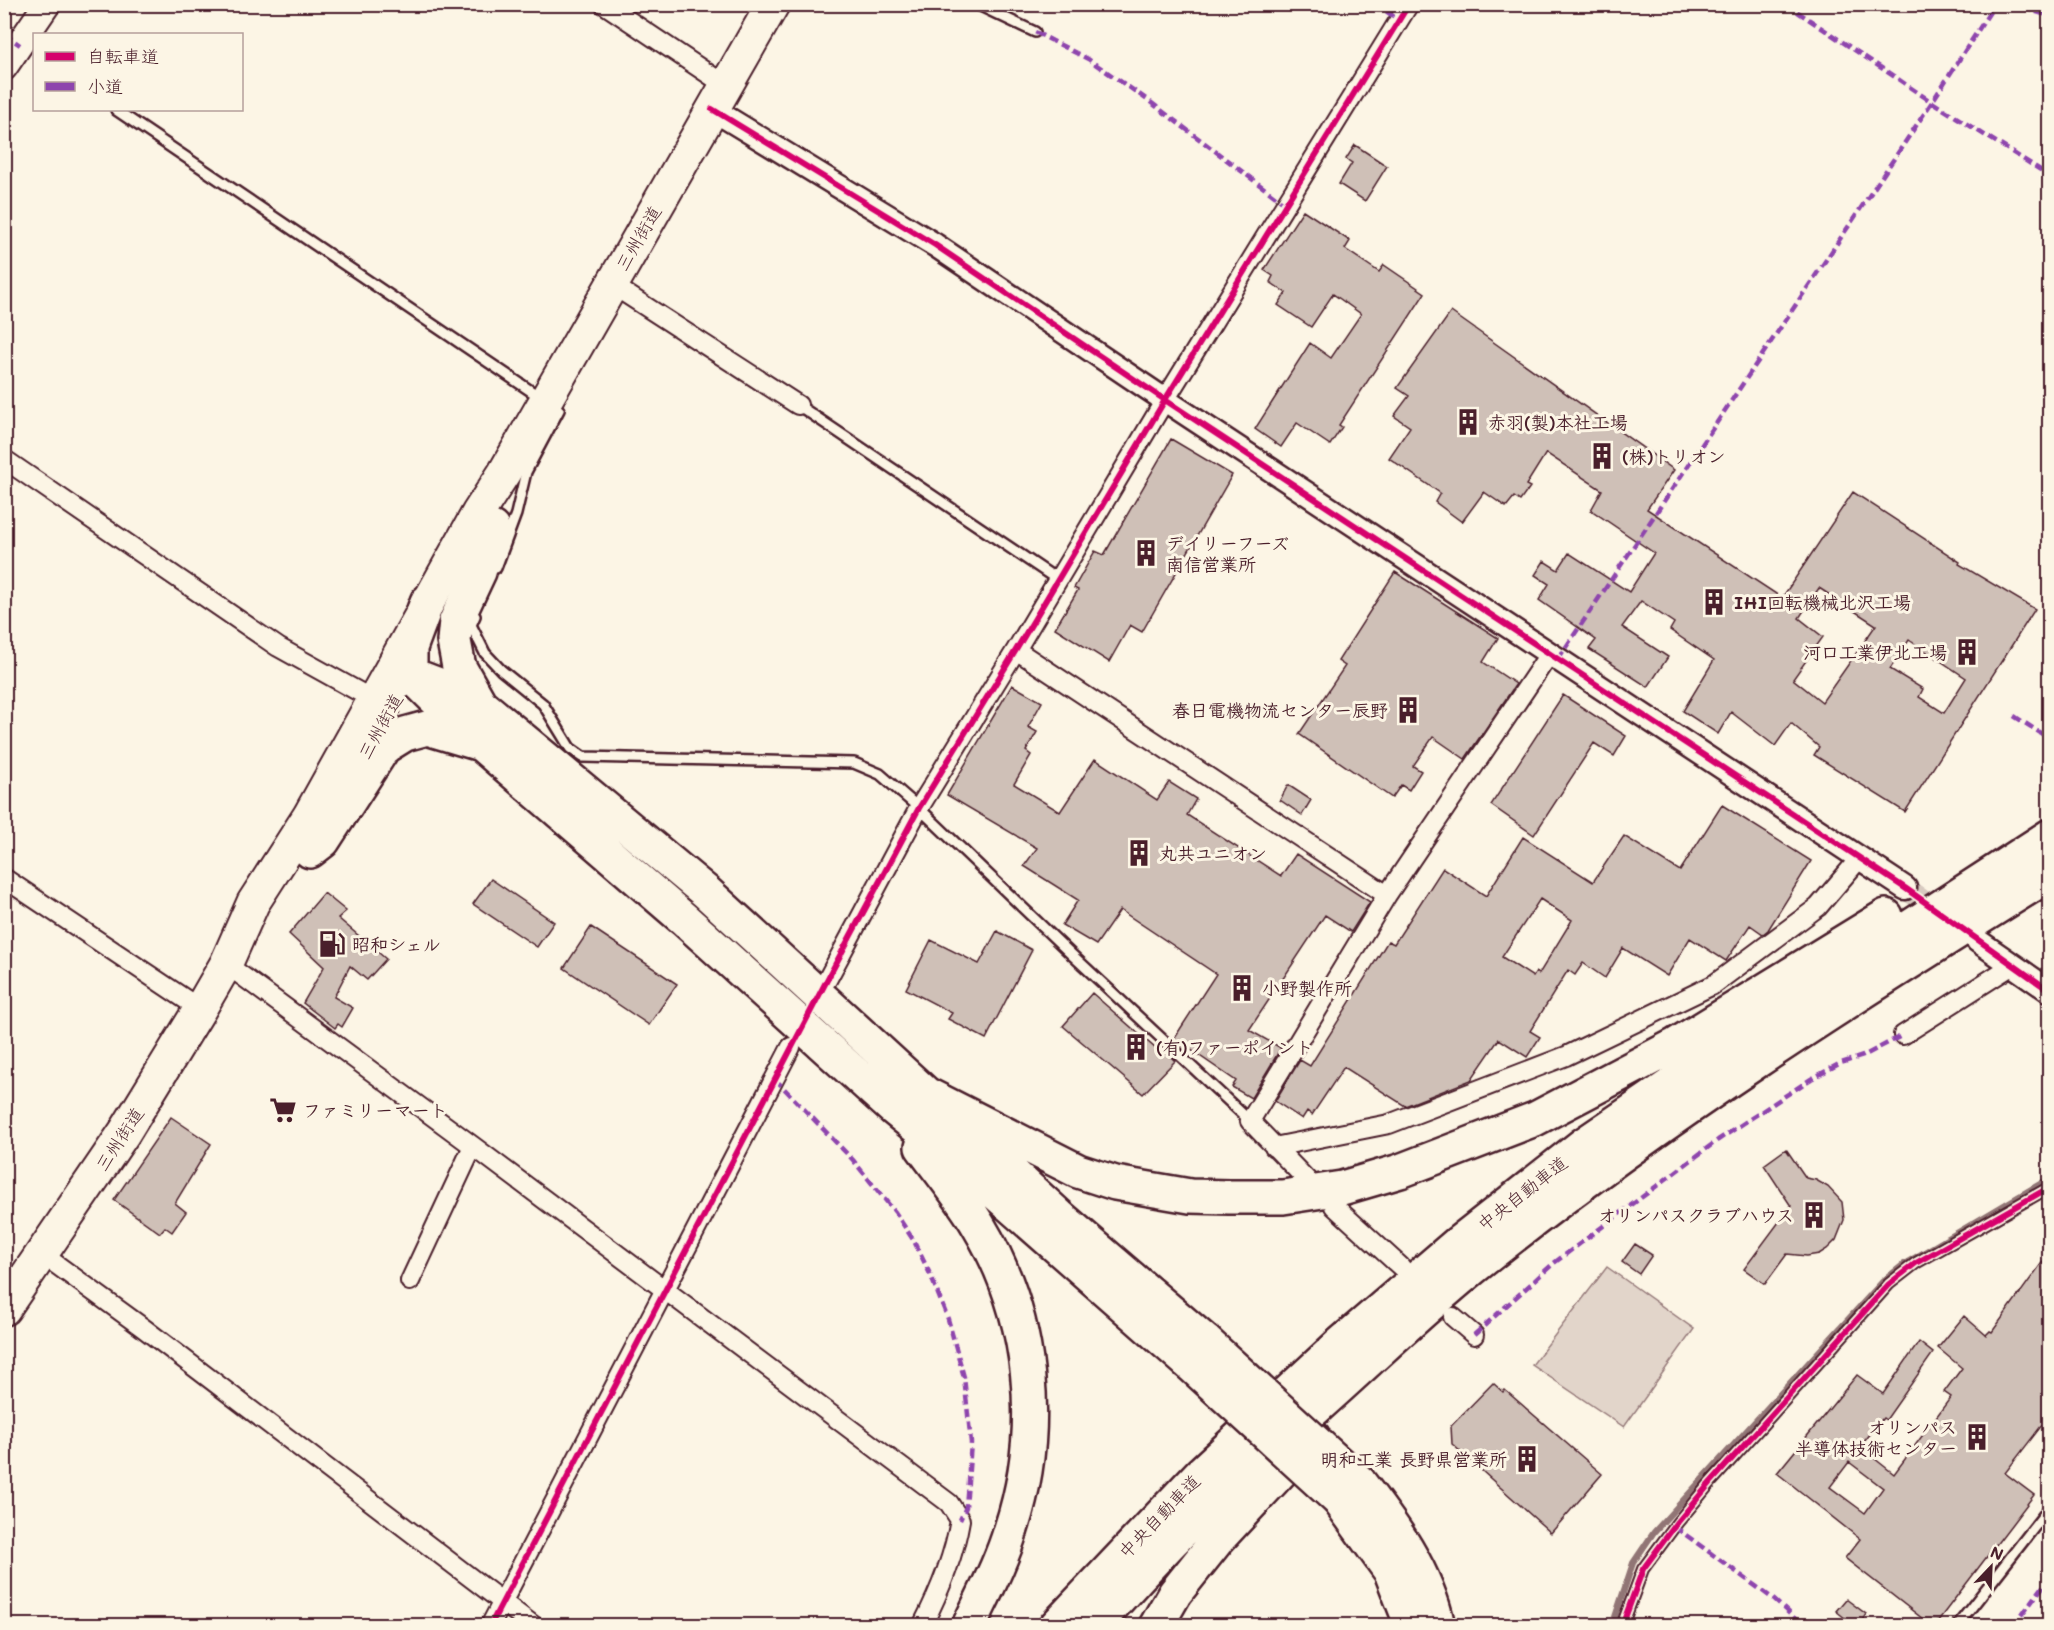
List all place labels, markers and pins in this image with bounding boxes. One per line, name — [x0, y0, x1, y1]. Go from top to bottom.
building icon: 赤羽(製)本社工場 — [1453, 407, 1483, 437]
place label: 赤羽(製)本社工場 — [1488, 410, 1628, 434]
building icon: (株)トリオン — [1587, 441, 1617, 471]
place label: (株)トリオン — [1622, 444, 1726, 468]
place label: デイリーフーズ 南信営業所 — [1166, 531, 1289, 576]
building icon: デイリーフーズ 南信営業所 — [1131, 538, 1161, 568]
building icon: IHI回転機械北沢工場 — [1699, 587, 1729, 617]
place label: IHI回転機械北沢工場 — [1734, 590, 1911, 614]
building icon: 河口工業伊北工場 — [1952, 637, 1982, 667]
place label: 河口工業伊北工場 — [1803, 640, 1947, 664]
building icon: 春日電機物流センター辰野 — [1393, 695, 1423, 725]
place label: 春日電機物流センター辰野 — [1172, 698, 1388, 722]
building icon: 丸共ユニオン — [1124, 838, 1154, 868]
place label: 丸共ユニオン — [1159, 841, 1267, 865]
fuel station icon: 昭和シェル — [317, 929, 347, 959]
place label: 昭和シェル — [352, 932, 441, 956]
building icon: 小野製作所 — [1227, 973, 1257, 1003]
place label: 小野製作所 — [1262, 976, 1352, 1000]
building icon: (有)ファーポイント — [1121, 1032, 1151, 1062]
place label: (有)ファーポイント — [1156, 1035, 1314, 1059]
supermarket icon: ファミリーマート — [268, 1095, 298, 1125]
place label: ファミリーマート — [303, 1098, 448, 1122]
building icon: オリンパスクラブハウス — [1799, 1200, 1829, 1230]
place label: オリンパスクラブハウス — [1598, 1203, 1794, 1227]
place label: オリンパス 半導体技術センター — [1795, 1415, 1957, 1460]
building icon: オリンパス 半導体技術センター — [1962, 1422, 1992, 1452]
building icon: 明和工業 長野県営業所 — [1512, 1444, 1542, 1474]
place label: 明和工業 長野県営業所 — [1321, 1447, 1507, 1471]

